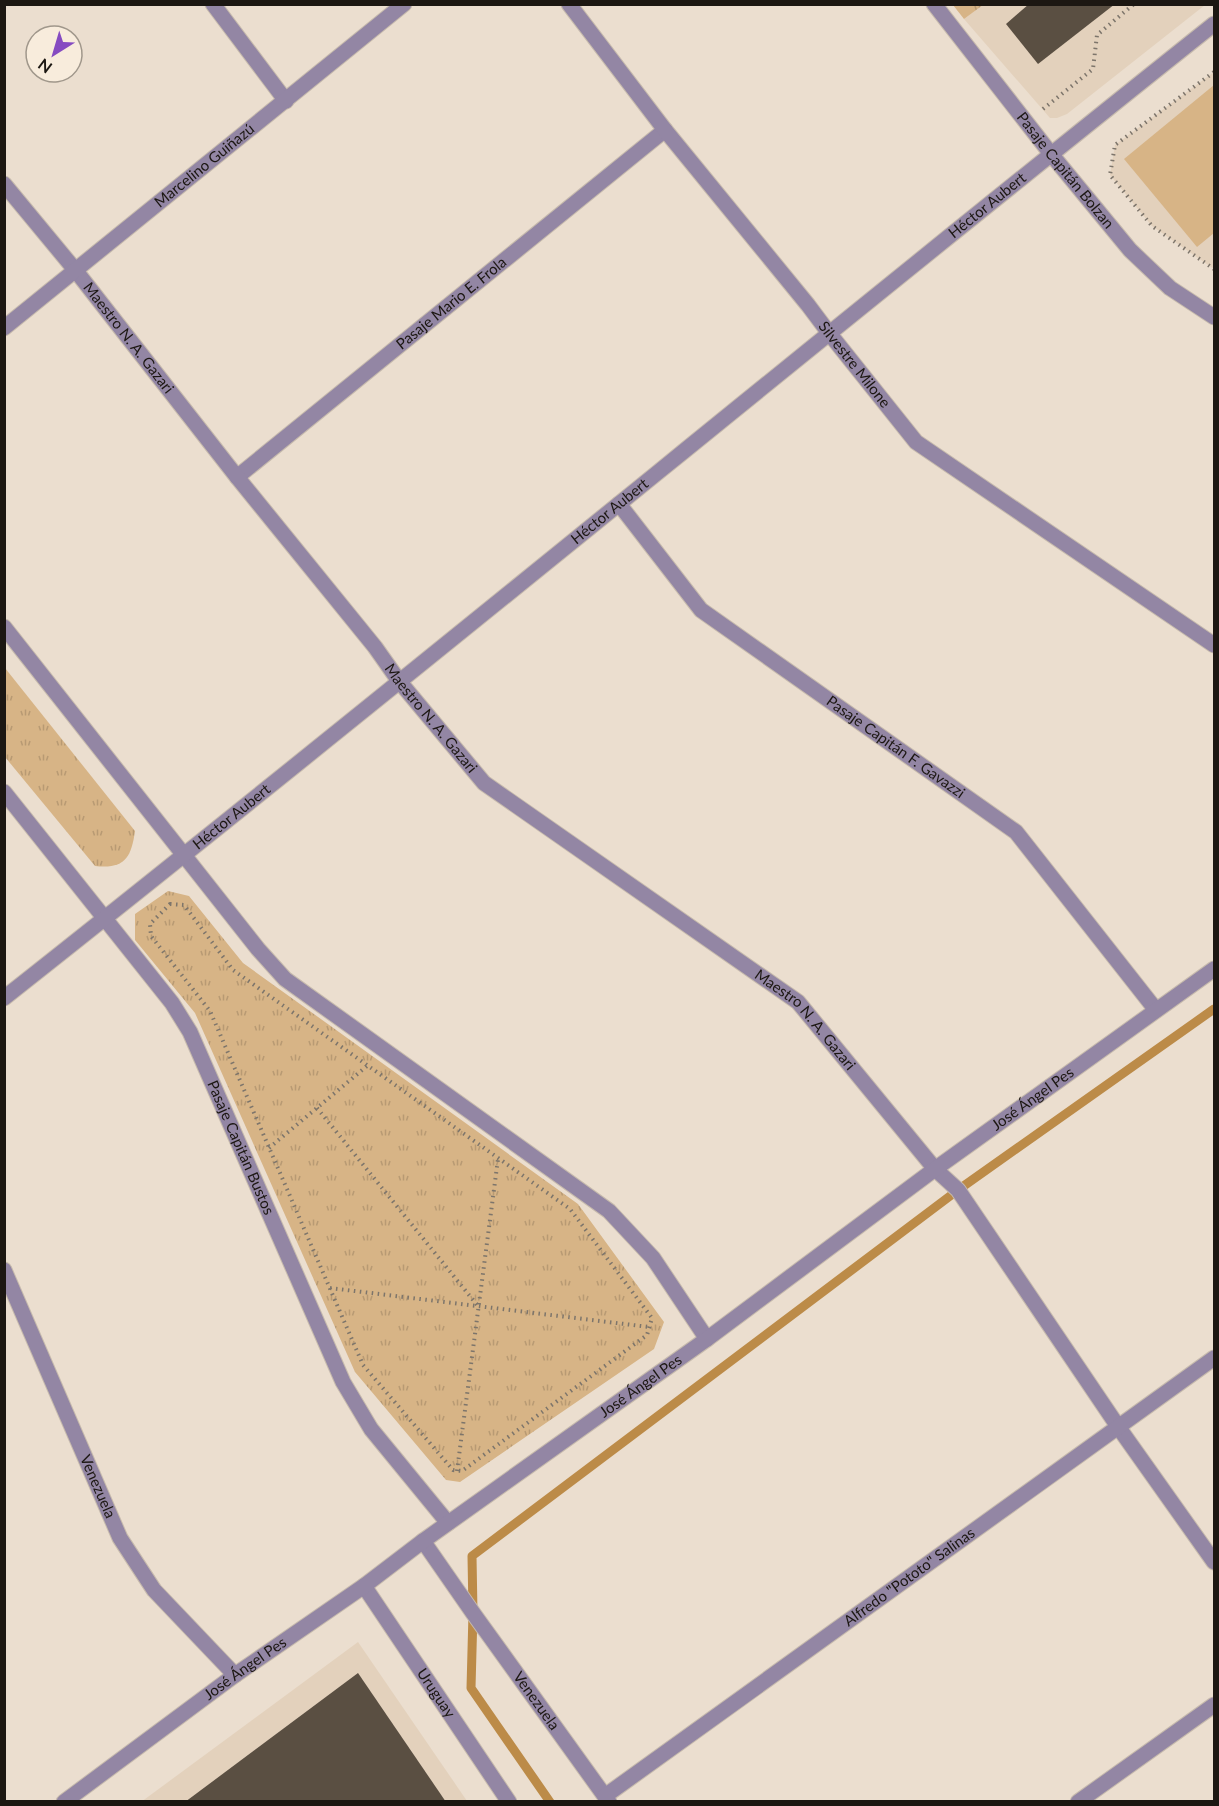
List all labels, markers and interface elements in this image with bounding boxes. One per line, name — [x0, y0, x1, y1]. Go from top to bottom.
north arrow — [24, 24, 84, 84]
text: N — [34, 55, 55, 78]
street label: Pasaje Capitán Bolzan — [1014, 108, 1118, 232]
street label: Marcelino Guiñazú — [150, 119, 257, 211]
street label: Héctor Aubert — [944, 168, 1030, 241]
street label: Pasaje Mario E. Frola — [392, 252, 510, 352]
street label: Maestro N. A. Gazari — [80, 278, 178, 397]
street label: Silvestre Milone — [815, 317, 895, 411]
street label: Héctor Aubert — [567, 474, 652, 547]
street label: Maestro N. A. Gazari — [381, 660, 482, 776]
street label: Pasaje Capitán F. Gavazzi — [823, 691, 969, 801]
street label: Héctor Aubert — [189, 779, 274, 853]
street label: Maestro N. A. Gazari — [752, 965, 860, 1073]
street label: José Ángel Pes — [987, 1063, 1077, 1134]
street label: Pasaje Capitán Bustos — [204, 1077, 279, 1217]
street label: José Ángel Pes — [595, 1350, 685, 1421]
street label: Venezuela — [77, 1452, 120, 1521]
street label: Alfredo "Pototo" Salinas — [840, 1523, 978, 1629]
street label: José Ángel Pes — [200, 1632, 289, 1703]
street label: Uruguay — [414, 1664, 460, 1721]
street label: Venezuela — [510, 1668, 564, 1733]

